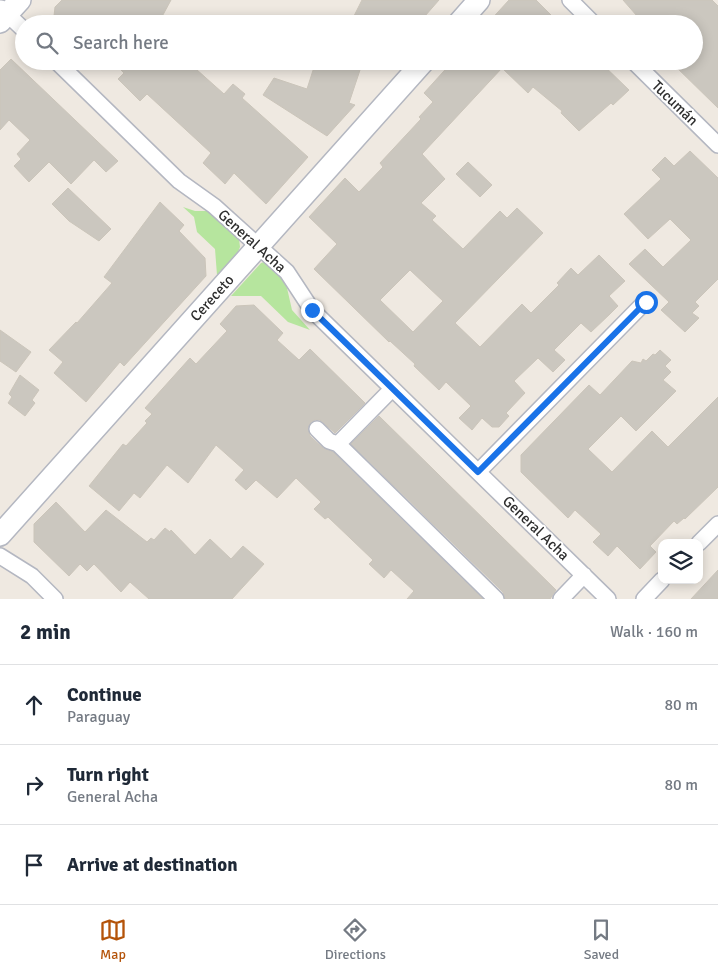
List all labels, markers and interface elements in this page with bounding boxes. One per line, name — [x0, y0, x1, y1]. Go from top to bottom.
search box — [15, 15, 703, 70]
icon: search — [33, 29, 61, 57]
text: Search here — [73, 31, 169, 55]
street label: Tucumán — [648, 77, 702, 129]
street label: General Acha — [214, 206, 290, 276]
street label: Cereceto — [186, 271, 238, 325]
route start — [635, 291, 658, 314]
route end — [301, 299, 324, 322]
street label: General Acha — [499, 492, 573, 564]
map controls — [658, 539, 703, 584]
button: layers — [658, 539, 703, 584]
text: 2 min — [20, 619, 71, 645]
text: Walk · 160 m — [610, 622, 698, 642]
text: Continue — [67, 683, 142, 707]
icon: ahead — [20, 691, 48, 719]
text: 80 m — [664, 695, 698, 715]
text: Paraguay — [67, 707, 130, 727]
text: Turn right — [67, 763, 149, 787]
icon: right — [20, 771, 48, 799]
text: 80 m — [664, 775, 698, 795]
text: General Acha — [67, 787, 158, 807]
icon: arrive — [20, 851, 48, 879]
text: Arrive at destination — [67, 853, 238, 877]
tab: Map — [99, 916, 127, 963]
tab: Directions — [325, 916, 386, 963]
tab: Saved — [584, 916, 619, 963]

